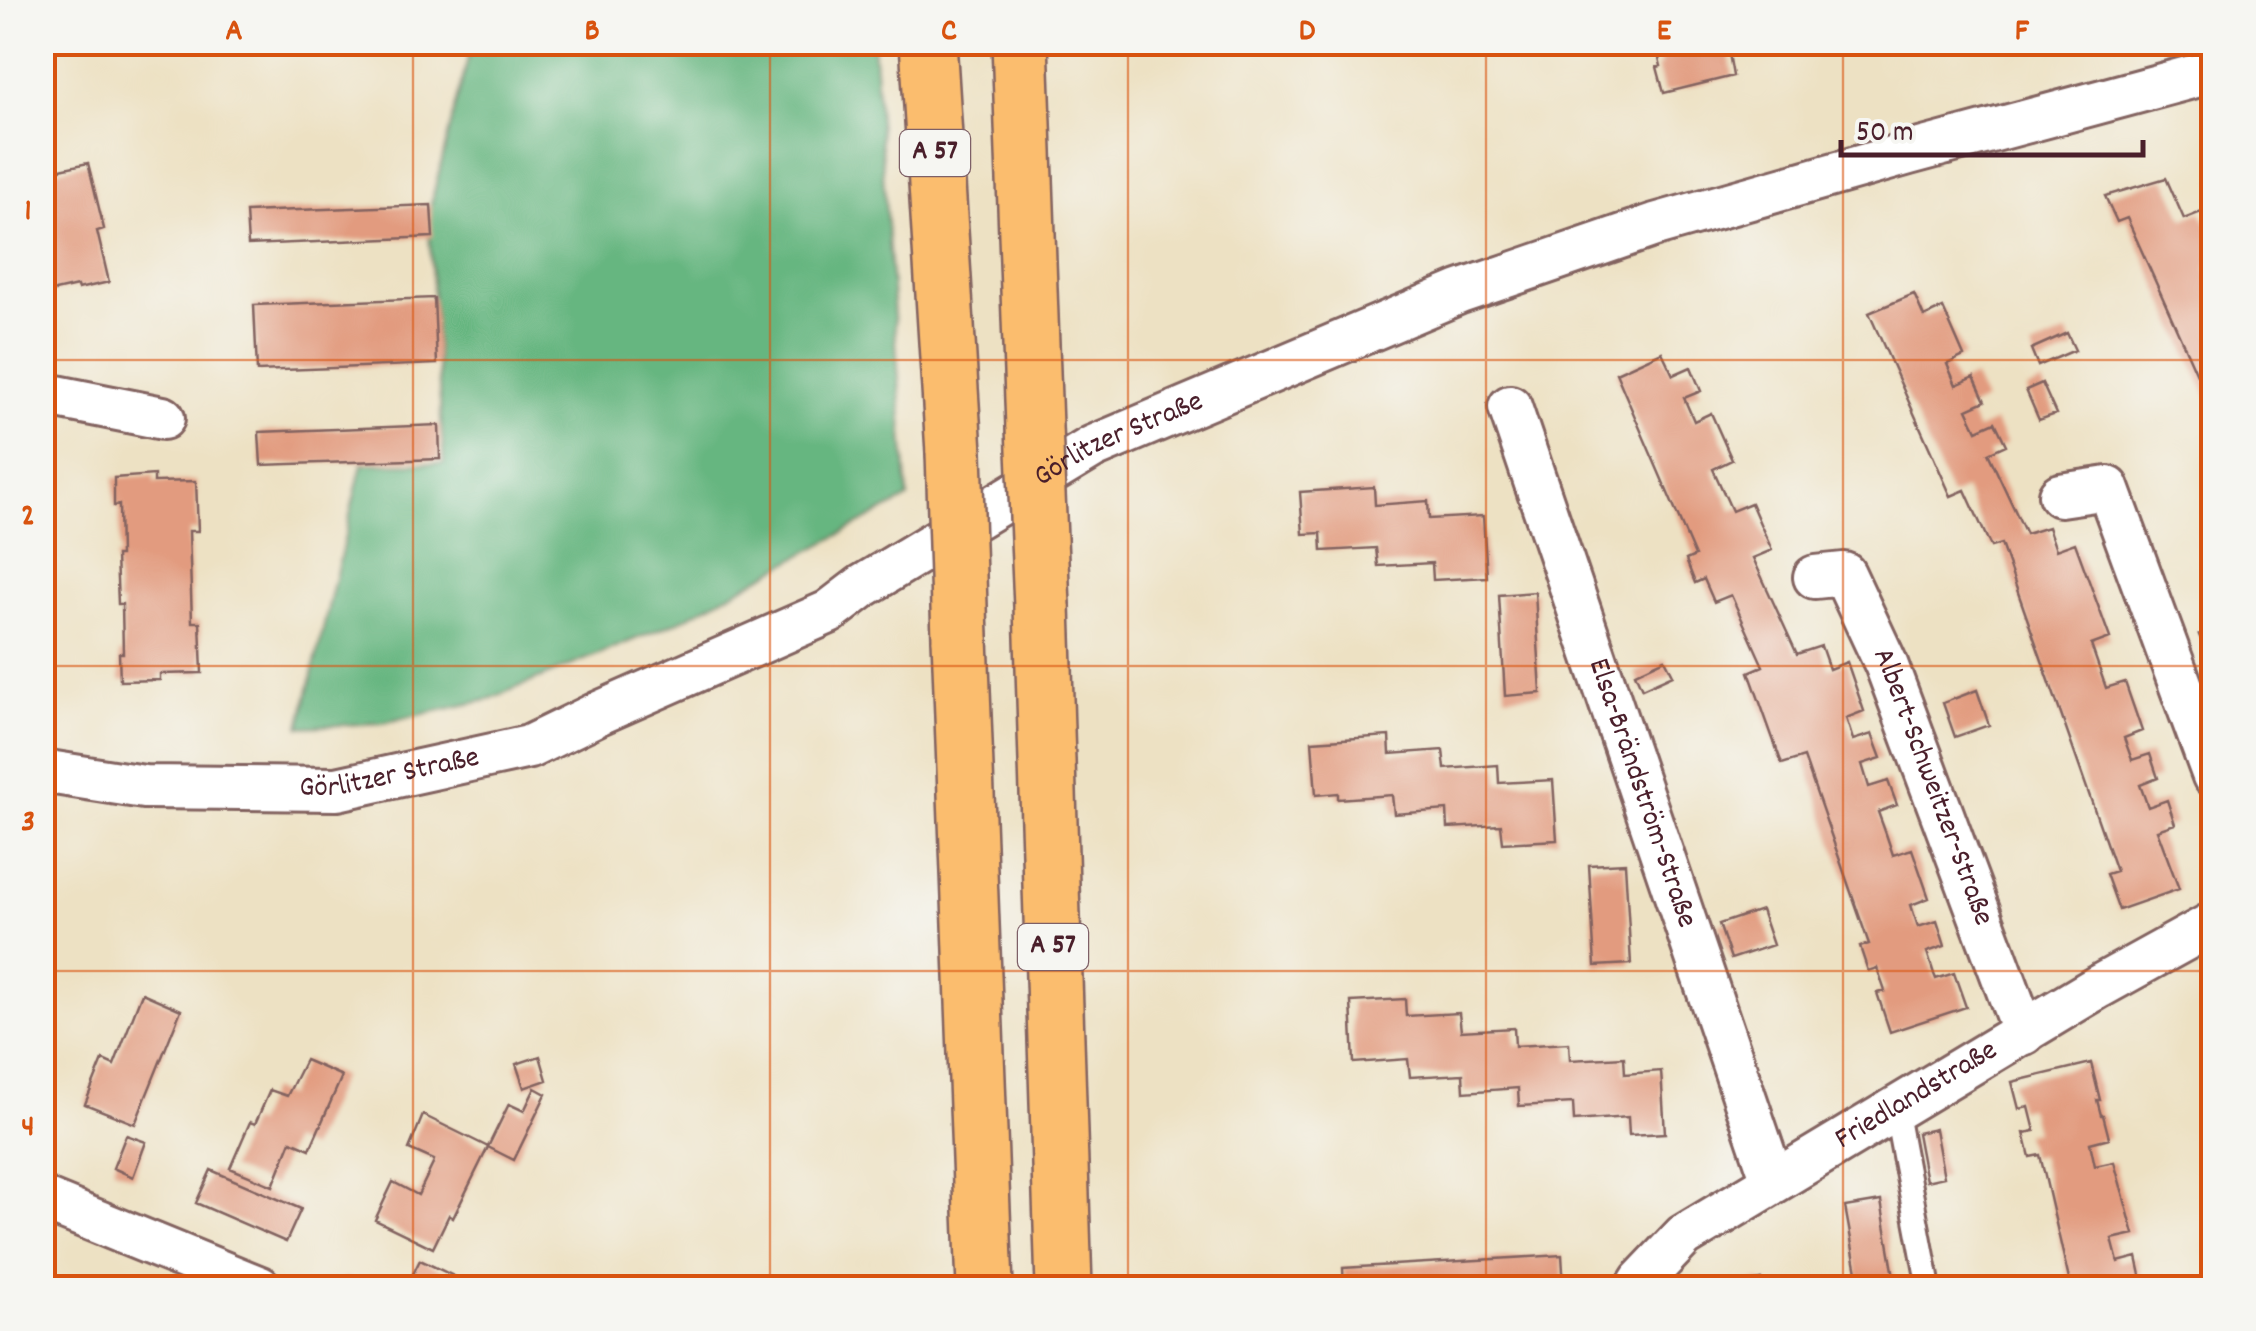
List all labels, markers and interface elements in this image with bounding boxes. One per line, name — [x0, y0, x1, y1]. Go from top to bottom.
text: A — [225, 10, 243, 56]
text: B — [584, 10, 600, 56]
text: C — [941, 10, 957, 56]
text: D — [1299, 10, 1316, 56]
text: E — [1657, 10, 1672, 56]
text: F — [2015, 10, 2030, 56]
scale bar — [1841, 95, 2144, 157]
text: 50 m — [1856, 113, 1914, 156]
road number: A 57 — [900, 130, 970, 176]
text: 1 — [24, 190, 32, 236]
street label: Görlitzer Straße — [1026, 381, 1210, 499]
text: 2 — [21, 495, 35, 541]
street label: Albert-Schweitzer-Straße — [1860, 641, 2004, 932]
street label: Elsa-Brändström-Straße — [1576, 653, 1707, 934]
street label: Görlitzer Straße — [299, 737, 483, 811]
text: 3 — [21, 801, 35, 847]
road number: A 57 — [1018, 924, 1088, 970]
street label: Friedlandstraße — [1827, 1030, 2006, 1161]
text: 4 — [21, 1106, 35, 1152]

